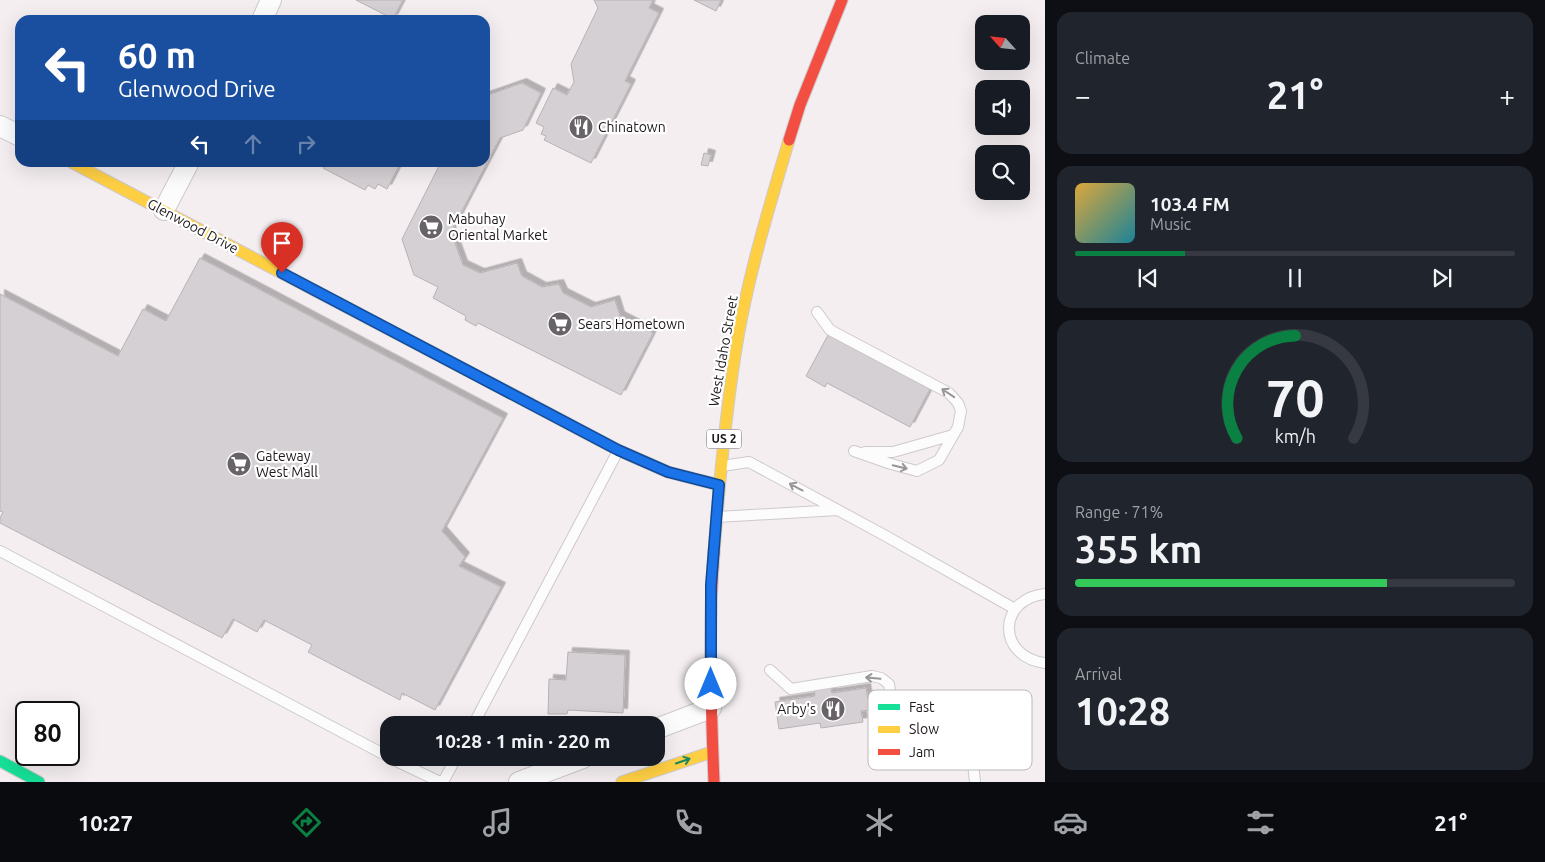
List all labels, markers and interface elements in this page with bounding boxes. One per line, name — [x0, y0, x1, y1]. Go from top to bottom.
north arrow — [975, 15, 1030, 70]
map controls — [975, 15, 1030, 200]
icon: left — [35, 35, 100, 100]
text: 60 m — [118, 35, 196, 75]
text: Climate — [1075, 49, 1130, 67]
text: 21° — [1267, 74, 1323, 116]
text: Glenwood Drive — [118, 76, 276, 101]
button: sound — [975, 80, 1030, 135]
text: − — [1075, 80, 1091, 111]
text: + — [1499, 80, 1515, 111]
restaurant icon: Chinatown — [568, 114, 594, 140]
place label: Chinatown — [598, 119, 666, 135]
icon: left — [186, 130, 214, 158]
icon: ahead — [239, 130, 267, 158]
icon: right — [292, 130, 320, 158]
button: search — [975, 145, 1030, 200]
text: 103.4 FM — [1150, 193, 1230, 215]
street label: Glenwood Drive — [145, 195, 241, 257]
place label: Mabuhay Oriental Market — [448, 211, 548, 243]
supermarket icon: Mabuhay Oriental Market — [418, 214, 444, 240]
text: Music — [1150, 215, 1191, 233]
pin — [261, 222, 303, 273]
icon: arrive — [268, 229, 296, 257]
icon: previous — [1134, 264, 1162, 292]
icon: pause — [1281, 264, 1309, 292]
icon: next — [1428, 264, 1456, 292]
street label: West Idaho Street — [705, 294, 741, 408]
supermarket icon: Sears Hometown — [547, 311, 573, 337]
place label: Sears Hometown — [578, 316, 685, 332]
text: 70 — [1266, 369, 1324, 427]
one-way arrow — [941, 388, 955, 398]
text: km/h — [1274, 426, 1316, 446]
road number: US 2 — [706, 429, 742, 448]
place label: Gateway West Mall — [256, 448, 318, 480]
supermarket icon: Gateway West Mall — [226, 451, 252, 477]
one-way arrow — [891, 463, 907, 472]
one-way arrow — [788, 482, 803, 492]
text: Range · 71% — [1075, 503, 1163, 521]
text: 355 km — [1075, 528, 1202, 570]
position arrow — [684, 657, 736, 709]
text: Arrival — [1075, 665, 1122, 683]
one-way arrow — [866, 673, 882, 683]
legend — [868, 690, 1032, 770]
text: 10:28 — [1075, 690, 1170, 732]
restaurant icon: Arby's — [820, 696, 846, 722]
text: Fast — [909, 699, 935, 715]
speed limit sign: 80 — [15, 701, 80, 766]
place label: Arby's — [777, 701, 816, 717]
text: Slow — [909, 721, 939, 737]
text: 10:28 · 1 min · 220 m — [435, 730, 610, 752]
text: Jam — [909, 744, 935, 760]
one-way arrow — [675, 756, 691, 766]
icon: directions — [289, 805, 324, 840]
icon: music — [480, 805, 515, 840]
icon: phone — [671, 805, 706, 840]
icon: climate — [862, 805, 897, 840]
icon: car — [1053, 805, 1088, 840]
icon: filters — [1243, 805, 1278, 840]
text: 10:27 — [78, 810, 133, 835]
text: 21° — [1434, 810, 1467, 835]

